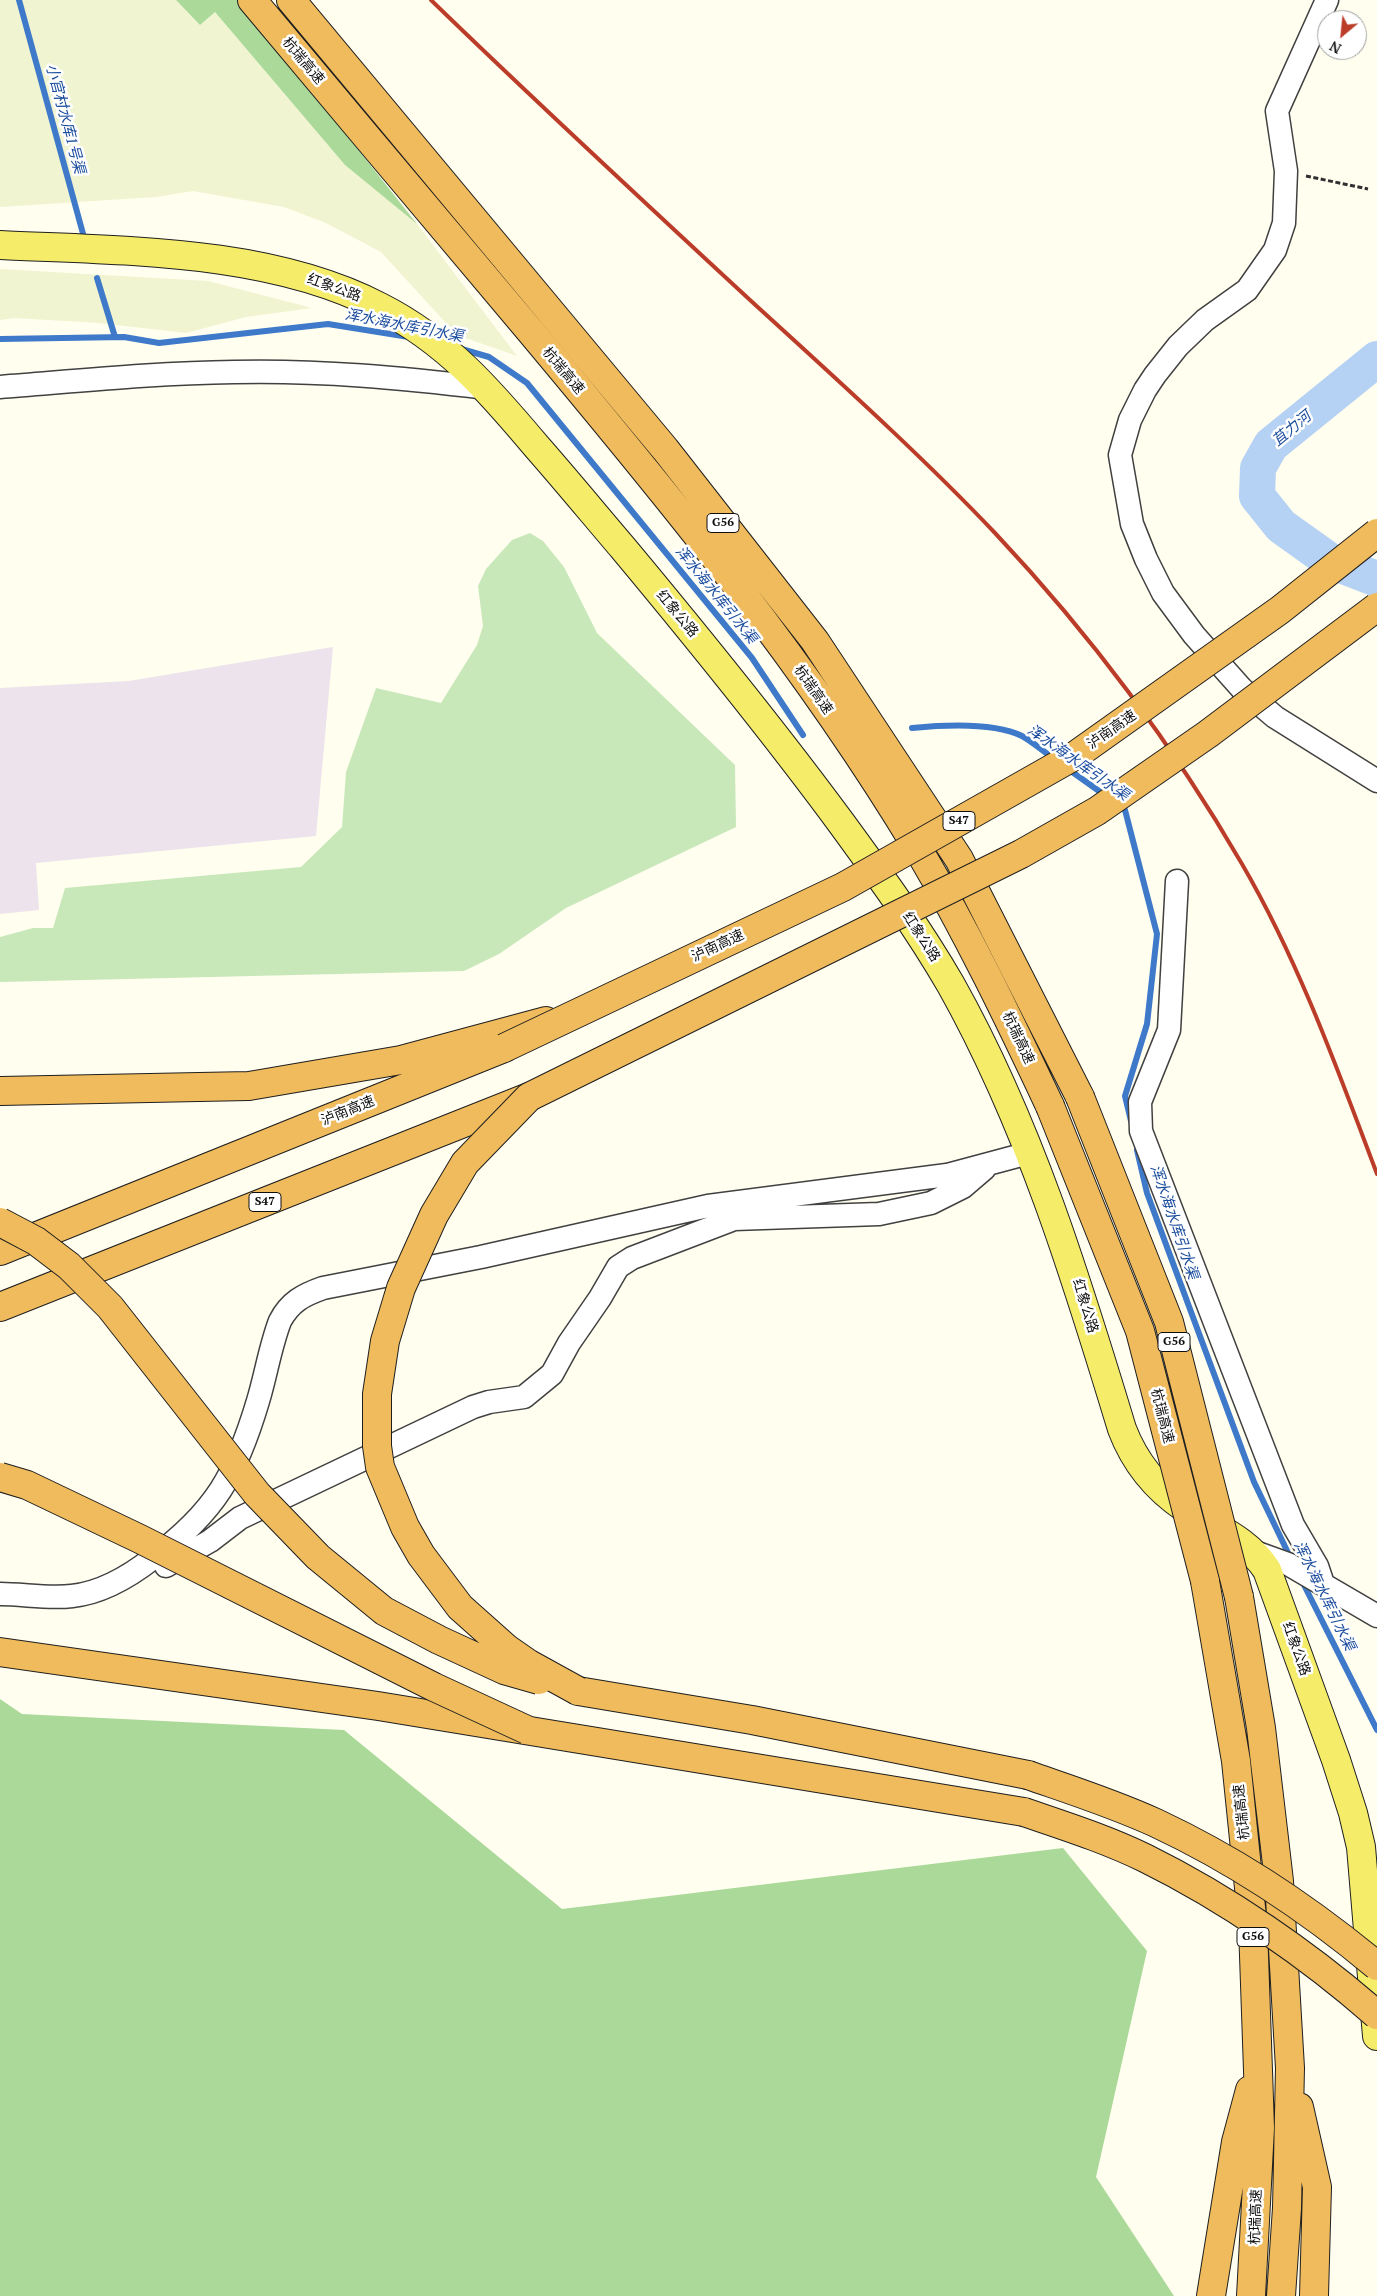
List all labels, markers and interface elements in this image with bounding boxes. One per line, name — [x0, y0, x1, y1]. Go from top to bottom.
north arrow — [1317, 10, 1367, 60]
street label: 杭瑞高速 — [279, 34, 327, 88]
text: N — [1326, 37, 1344, 59]
water label: 小官村水库1号渠 — [42, 62, 88, 176]
street label: 红象公路 — [305, 271, 363, 305]
water label: 浑水海水库引水渠 — [343, 306, 465, 346]
street label: 杭瑞高速 — [539, 344, 587, 398]
water label: 苴力河 — [1269, 408, 1315, 450]
road number: G56 — [707, 514, 739, 532]
water label: 浑水海水库引水渠 — [671, 543, 761, 647]
street label: 红象公路 — [653, 587, 701, 641]
street label: 杭瑞高速 — [790, 662, 836, 718]
street label: 泸南高速 — [1084, 707, 1140, 753]
water label: 浑水海水库引水渠 — [1024, 721, 1132, 805]
road number: S47 — [943, 811, 975, 830]
street label: 红象公路 — [899, 909, 943, 965]
street label: 泸南高速 — [689, 927, 747, 965]
street label: 杭瑞高速 — [999, 1009, 1037, 1067]
street label: 泸南高速 — [319, 1093, 377, 1129]
water label: 浑水海水库引水渠 — [1146, 1162, 1202, 1282]
road number: S47 — [249, 1192, 281, 1212]
street label: 红象公路 — [1069, 1277, 1101, 1335]
road number: G56 — [1158, 1332, 1190, 1351]
street label: 杭瑞高速 — [1147, 1387, 1177, 1445]
water label: 浑水海水库引水渠 — [1290, 1538, 1358, 1654]
street label: 红象公路 — [1279, 1620, 1313, 1678]
street label: 杭瑞高速 — [1231, 1783, 1253, 1841]
road number: G56 — [1237, 1928, 1269, 1946]
street label: 杭瑞高速 — [1247, 2189, 1265, 2245]

